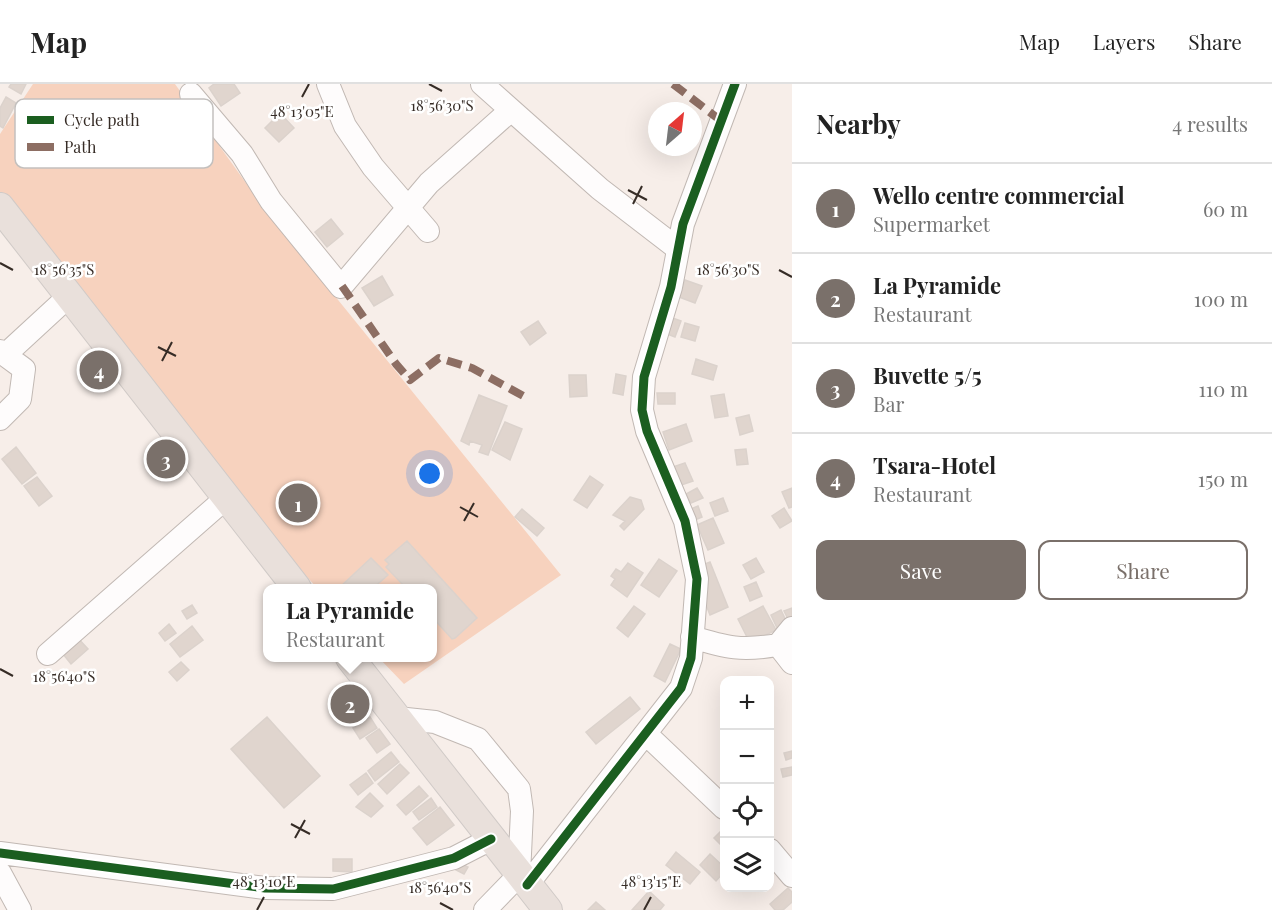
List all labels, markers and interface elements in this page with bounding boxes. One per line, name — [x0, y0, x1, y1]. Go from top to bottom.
text: Map — [30, 23, 87, 60]
text: Map — [1019, 27, 1060, 55]
text: Layers — [1093, 27, 1155, 55]
text: Share — [1188, 27, 1242, 55]
text: 18°56'30"S — [410, 95, 474, 115]
legend — [15, 99, 213, 168]
text: 48°13'05"E — [270, 101, 334, 121]
north arrow — [648, 102, 702, 156]
text: Nearby — [816, 106, 901, 141]
text: Cycle path — [64, 109, 140, 130]
text: 4 results — [1172, 110, 1248, 137]
text: Path — [64, 136, 97, 157]
text: Wello centre commercial — [873, 180, 1124, 210]
text: 1 — [832, 195, 839, 222]
text: 60 m — [1203, 195, 1248, 222]
text: Supermarket — [873, 210, 990, 237]
text: 18°56'35"S — [34, 259, 94, 279]
text: 18°56'30"S — [696, 259, 760, 279]
text: La Pyramide — [873, 270, 1001, 300]
text: 2 — [830, 285, 841, 312]
text: 100 m — [1194, 285, 1248, 312]
text: Restaurant — [873, 300, 972, 327]
pin: 4 — [80, 348, 118, 392]
text: Buvette 5/5 — [873, 360, 982, 390]
text: 3 — [831, 375, 840, 402]
text: 110 m — [1198, 375, 1248, 402]
text: Bar — [873, 390, 904, 417]
pin: 3 — [146, 436, 186, 482]
text: Tsara-Hotel — [873, 450, 996, 480]
your location — [415, 459, 444, 488]
text: 4 — [830, 465, 841, 492]
text: 150 m — [1198, 465, 1248, 492]
pin: 1 — [278, 480, 318, 526]
text: Restaurant — [873, 480, 972, 507]
button: Save — [816, 540, 1026, 600]
button: Share — [1038, 540, 1248, 600]
popup — [263, 584, 437, 662]
text: La Pyramide — [286, 595, 414, 625]
text: Restaurant — [286, 625, 384, 652]
text: 18°56'40"S — [33, 666, 95, 686]
map controls — [720, 676, 774, 892]
button: + — [720, 676, 774, 730]
pin: 2 — [330, 682, 370, 726]
button: − — [720, 730, 774, 784]
button: locate — [720, 784, 774, 838]
button: layers — [720, 838, 774, 892]
text: 48°13'10"E — [233, 871, 295, 891]
text: 48°13'15"E — [621, 871, 681, 891]
text: 18°56'40"S — [409, 877, 471, 897]

